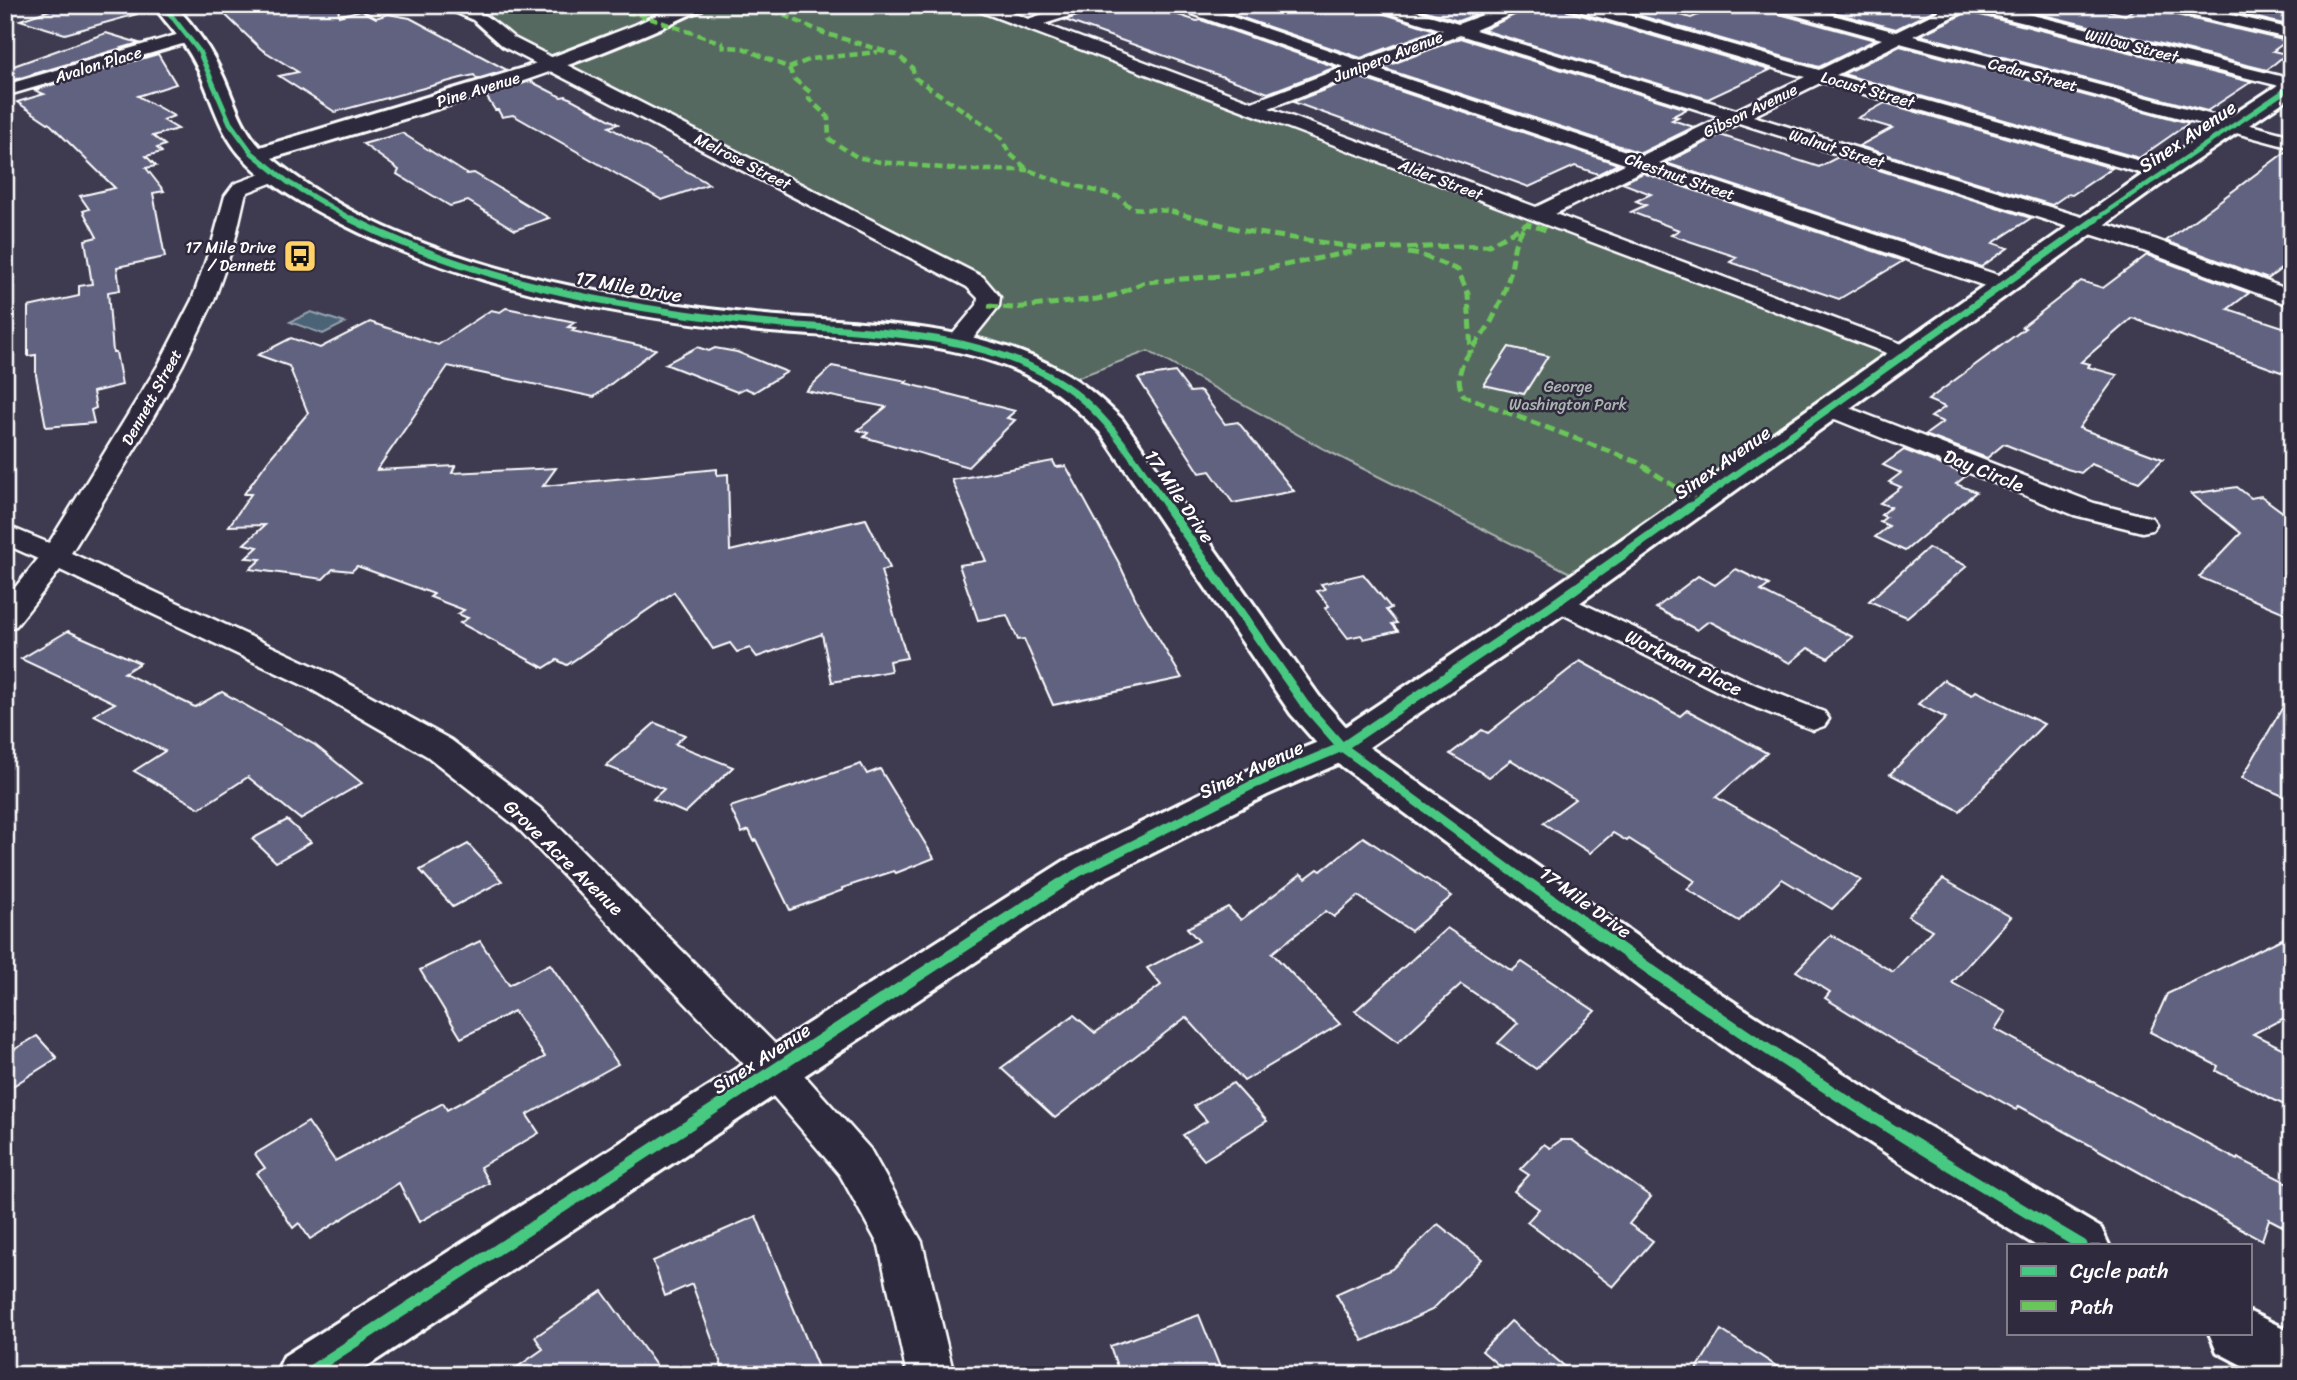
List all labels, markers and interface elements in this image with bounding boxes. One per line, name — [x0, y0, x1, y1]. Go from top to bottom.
street label: Willow Street — [2082, 20, 2182, 71]
street label: Junipero Avenue — [1328, 22, 1447, 91]
street label: Avalon Place — [50, 37, 145, 92]
street label: Cedar Street — [1985, 49, 2081, 100]
street label: Locust Street — [1817, 62, 1919, 117]
street label: Pine Avenue — [433, 63, 524, 116]
street label: Gibson Avenue — [1698, 75, 1803, 146]
street label: Sinex Avenue — [2131, 91, 2243, 182]
street label: Walnut Street — [1785, 120, 1889, 177]
street label: Melrose Street — [689, 125, 797, 199]
street label: Chestnut Street — [1621, 144, 1739, 209]
street label: Alder Street — [1393, 150, 1488, 209]
place label: 17 Mile Drive / Dennett — [185, 233, 276, 280]
bus stop icon: 17 Mile Drive / Dennett — [281, 237, 319, 275]
street label: 17 Mile Drive — [573, 261, 685, 312]
street label: Dennett Street — [113, 344, 190, 451]
park label: George Washington Park — [1509, 372, 1627, 419]
street label: Sinex Avenue — [1667, 417, 1778, 508]
street label: Day Circle — [1938, 439, 2029, 502]
street label: 17 Mile Drive — [1136, 442, 1224, 550]
street label: Workman Place — [1619, 620, 1748, 705]
street label: Sinex Avenue — [1193, 731, 1309, 808]
street label: Grove Acre Avenue — [496, 791, 632, 924]
street label: 17 Mile Drive — [1532, 857, 1639, 948]
street label: Sinex Avenue — [705, 1014, 818, 1103]
legend — [2007, 1244, 2252, 1334]
text: Cycle path — [2070, 1252, 2169, 1290]
text: Path — [2070, 1288, 2113, 1326]

